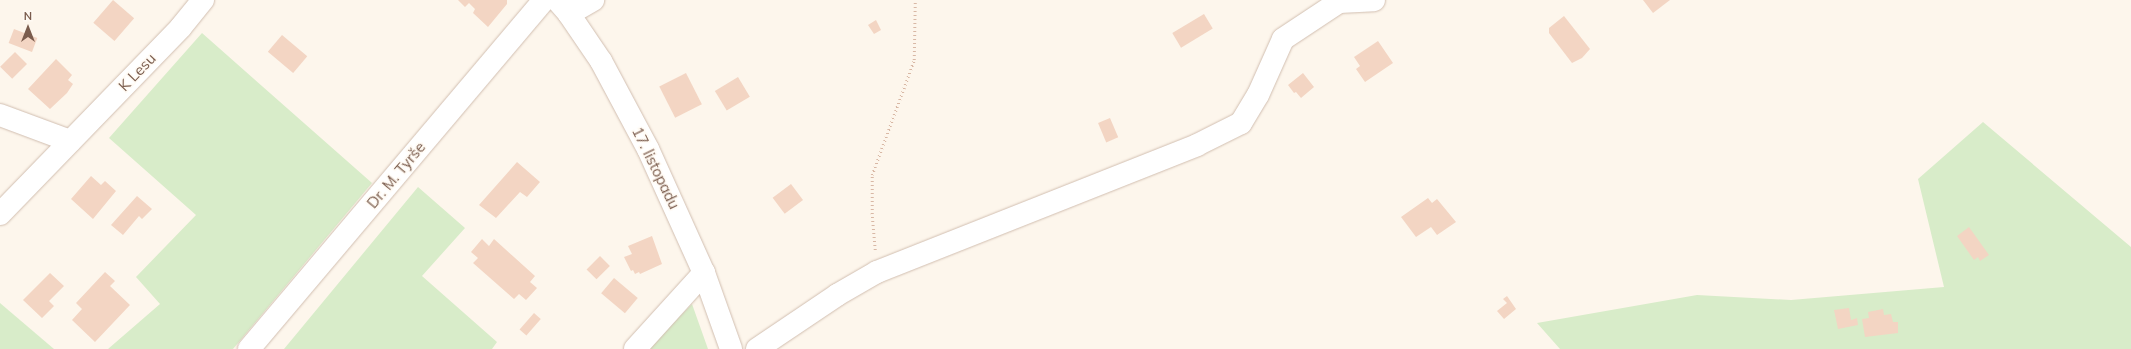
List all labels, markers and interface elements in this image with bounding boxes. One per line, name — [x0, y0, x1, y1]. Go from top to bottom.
north arrow — [8, 8, 48, 48]
text: N — [24, 9, 32, 23]
street label: K Lesu — [115, 49, 159, 95]
street label: 17. listopadu — [628, 124, 684, 212]
street label: Dr. M. Tyrše — [363, 138, 429, 212]

